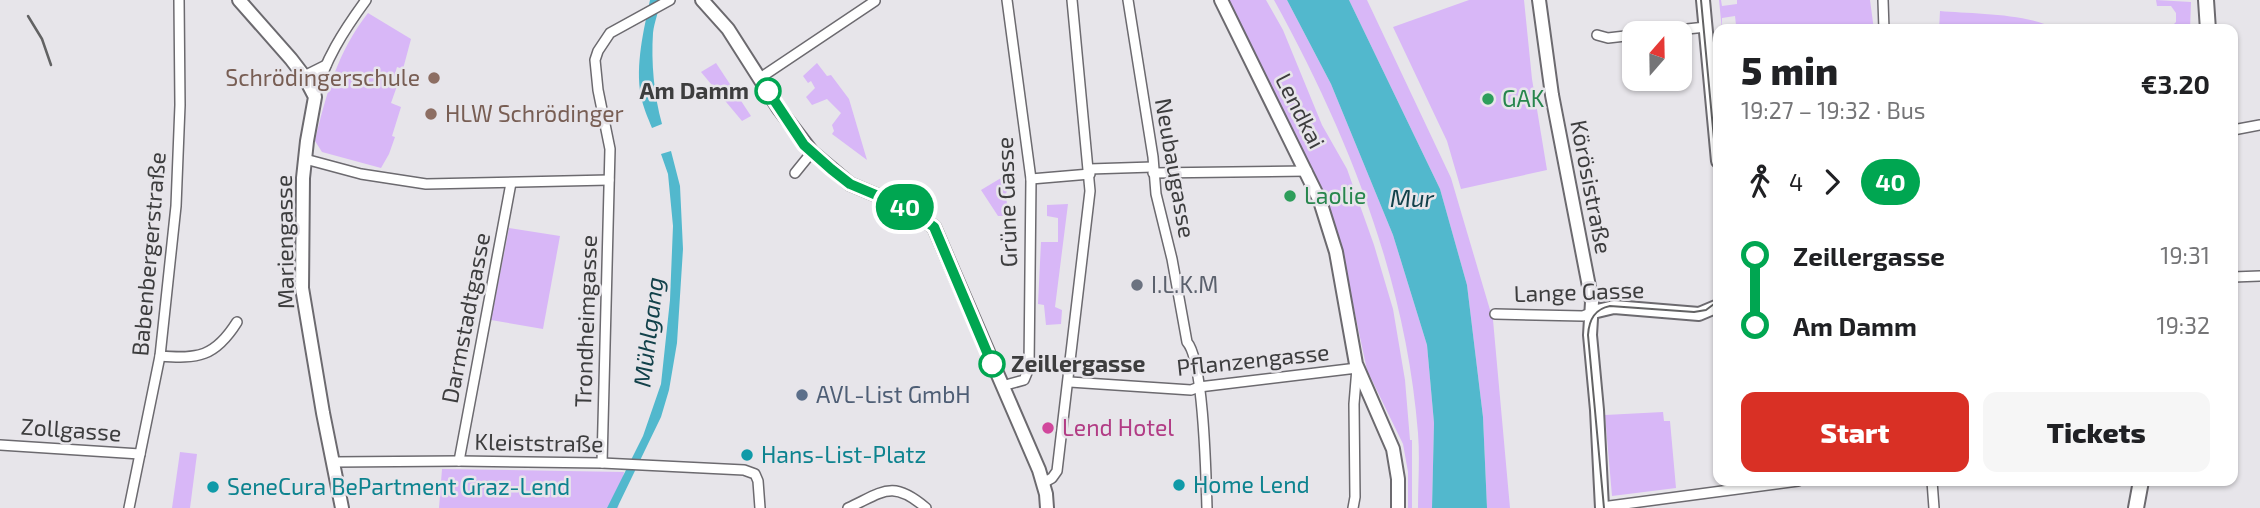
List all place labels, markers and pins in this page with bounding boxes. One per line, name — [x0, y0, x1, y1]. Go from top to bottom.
place label: Schrödingerschule — [225, 63, 420, 91]
marker: Schrödingerschule — [426, 70, 442, 86]
place label: Am Damm — [639, 76, 749, 104]
marker: Am Damm — [755, 78, 781, 104]
place label: GAK — [1502, 84, 1545, 112]
marker: GAK — [1480, 91, 1496, 107]
place label: HLW Schrödinger — [445, 99, 624, 127]
marker: HLW Schrödinger — [423, 106, 439, 122]
place label: Laolie — [1304, 181, 1366, 209]
marker: Laolie — [1282, 188, 1298, 204]
place label: I.L.K.M — [1151, 270, 1218, 298]
marker: I.L.K.M — [1129, 277, 1145, 293]
place label: Zeillergasse — [1011, 349, 1145, 377]
marker: Zeillergasse — [979, 351, 1005, 377]
place label: AVL-List GmbH — [816, 380, 971, 408]
marker: AVL-List GmbH — [794, 387, 810, 403]
place label: Lend Hotel — [1062, 413, 1174, 441]
marker: Lend Hotel — [1040, 420, 1056, 436]
place label: Hans-List-Platz — [761, 440, 926, 468]
marker: Hans-List-Platz — [739, 447, 755, 463]
place label: Home Lend — [1193, 470, 1310, 498]
place label: SeneCura BePartment Graz-Lend — [227, 472, 570, 500]
marker: Home Lend — [1171, 477, 1187, 493]
marker: SeneCura BePartment Graz-Lend — [205, 479, 221, 495]

